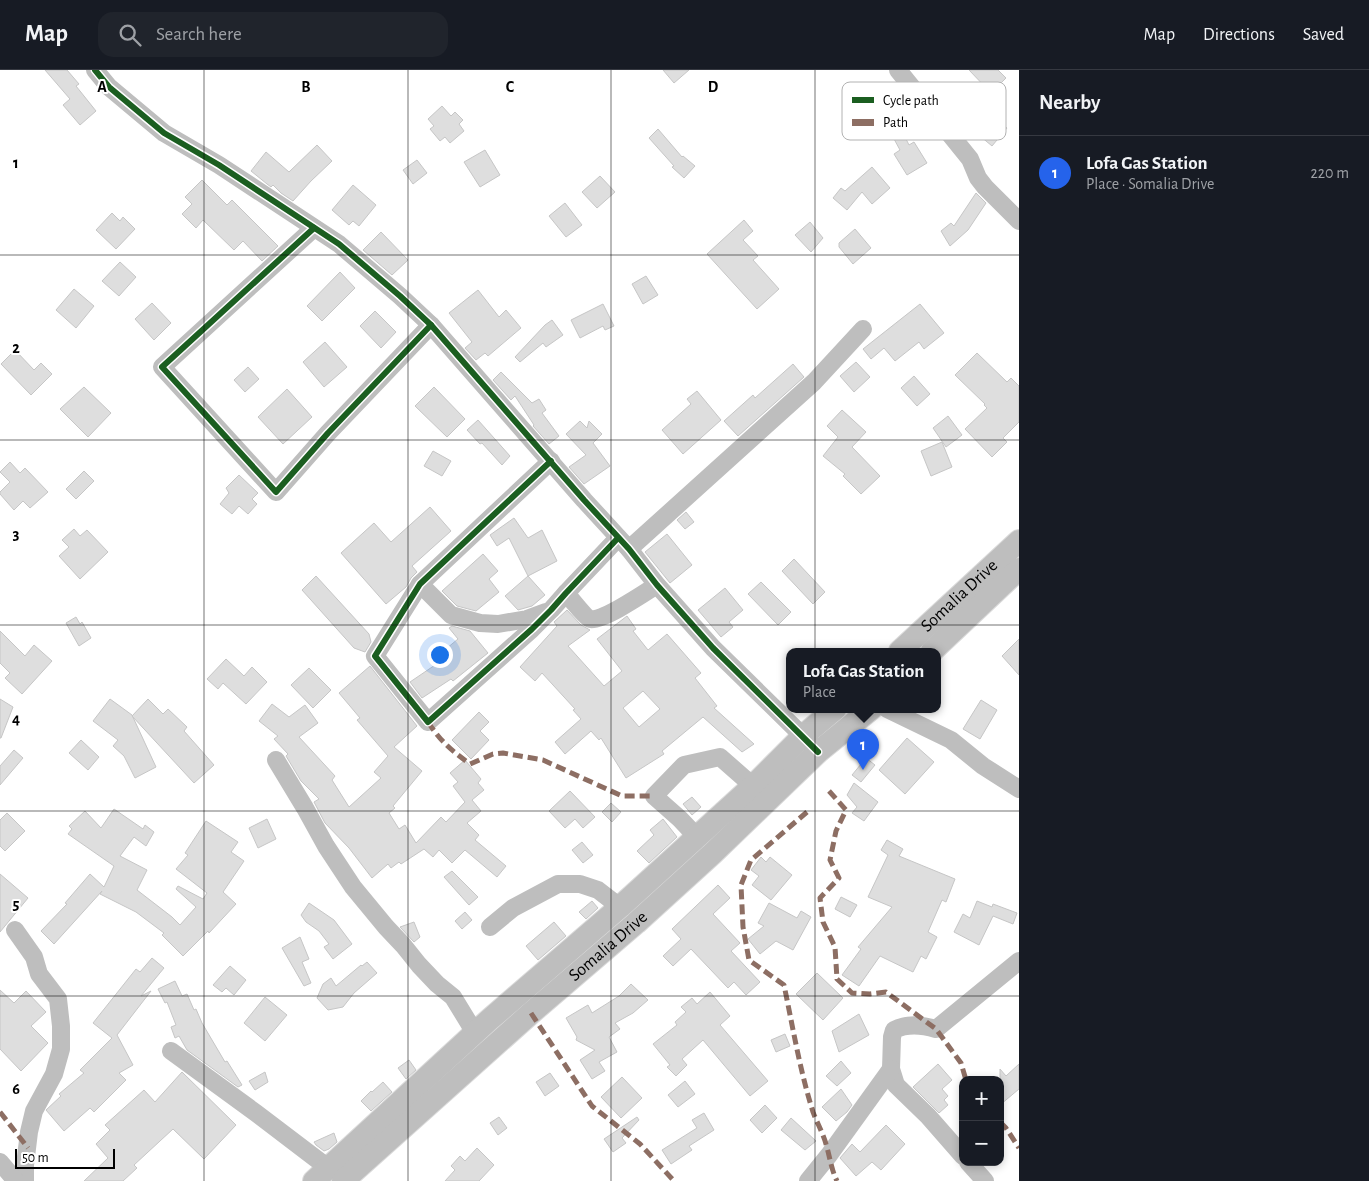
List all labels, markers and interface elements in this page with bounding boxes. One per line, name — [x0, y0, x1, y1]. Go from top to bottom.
search box — [98, 12, 448, 57]
icon: search — [116, 21, 144, 49]
text: Map — [25, 22, 68, 46]
text: Search here — [156, 25, 242, 44]
text: Map — [1144, 26, 1175, 44]
text: Directions — [1203, 26, 1275, 44]
text: Saved — [1303, 26, 1344, 44]
text: A — [97, 79, 107, 95]
text: B — [301, 79, 311, 95]
text: C — [506, 79, 515, 95]
text: D — [708, 79, 719, 95]
legend — [842, 82, 1006, 140]
text: Nearby — [1039, 92, 1100, 113]
text: Cycle path — [883, 94, 939, 108]
text: Path — [883, 116, 908, 130]
text: Lofa Gas Station — [1086, 154, 1207, 173]
text: 1 — [13, 155, 19, 171]
text: 1 — [1052, 165, 1058, 181]
text: 220 m — [1311, 165, 1349, 181]
text: Place · Somalia Drive — [1086, 176, 1214, 192]
text: 2 — [12, 340, 20, 356]
text: 3 — [13, 526, 20, 542]
street label: Somalia Drive — [918, 556, 1001, 636]
your location — [427, 642, 453, 668]
popup — [786, 648, 941, 713]
text: Lofa Gas Station — [803, 662, 924, 681]
text: Place — [803, 684, 836, 700]
text: 4 — [12, 711, 20, 727]
pin: 1 — [847, 729, 879, 770]
text: 5 — [13, 896, 20, 912]
street label: Somalia Drive — [566, 908, 651, 985]
map controls — [959, 1076, 1004, 1166]
button: + — [959, 1076, 1004, 1121]
text: 6 — [12, 1081, 20, 1097]
button: − — [959, 1121, 1004, 1166]
scale bar — [15, 1146, 115, 1169]
text: 50 m — [22, 1151, 49, 1165]

